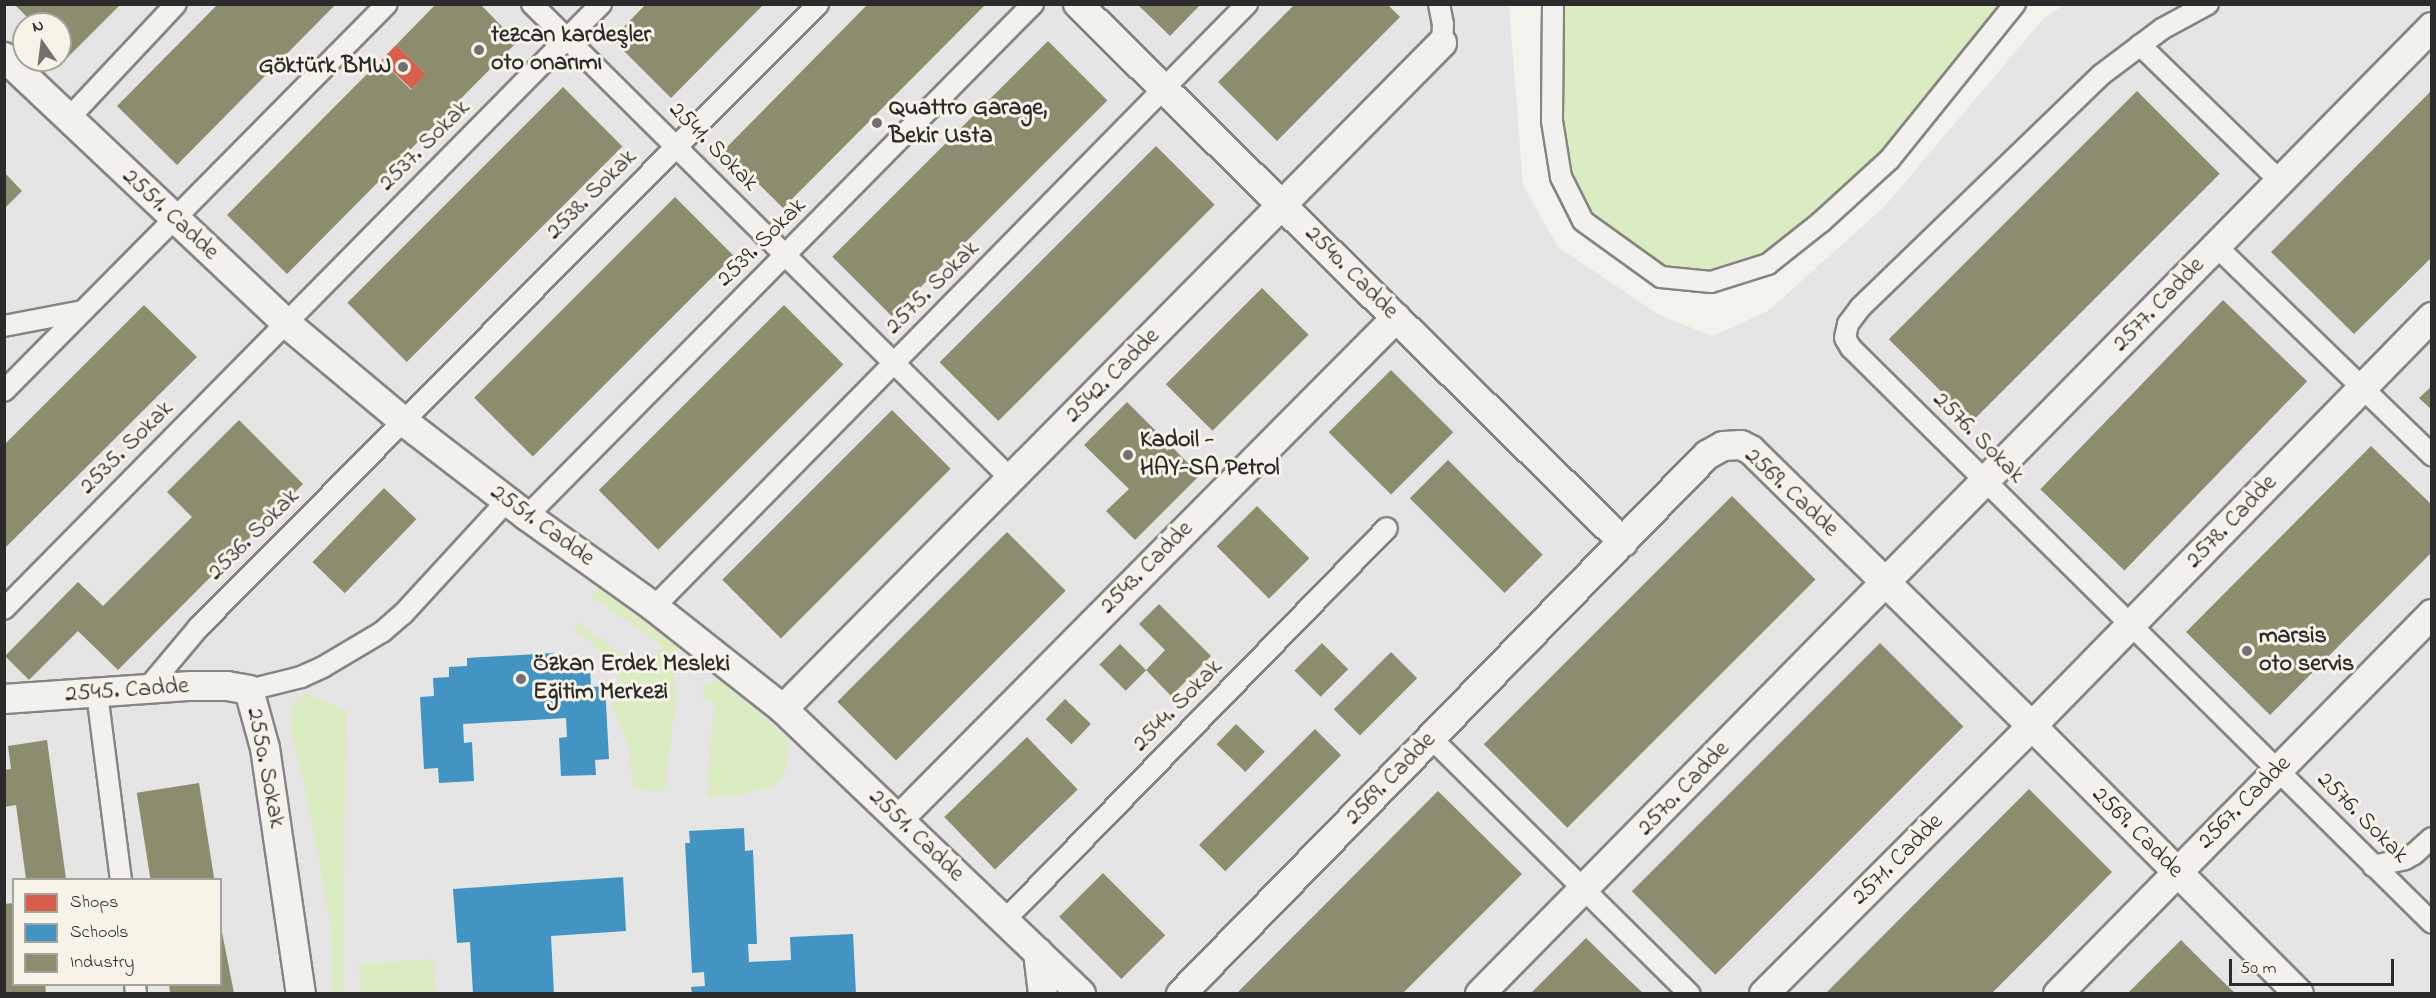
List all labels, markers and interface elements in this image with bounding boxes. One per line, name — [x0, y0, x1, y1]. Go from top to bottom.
north arrow — [12, 12, 72, 72]
text: N — [30, 14, 46, 39]
place label: tezcan kardeşler oto onarımı — [491, 22, 651, 78]
marker: tezcan kardeşler oto onarımı — [472, 43, 486, 57]
place label: Göktürk BMW — [259, 53, 391, 81]
marker: Göktürk BMW — [396, 60, 410, 74]
street label: 2537. Sokak — [373, 94, 477, 198]
place label: Quattro Garage, Bekir Usta — [889, 95, 1047, 151]
street label: 2541. Sokak — [662, 96, 764, 198]
marker: Quattro Garage, Bekir Usta — [870, 116, 884, 130]
street label: 2538. Sokak — [541, 144, 643, 246]
street label: 2551. Cadde — [116, 163, 224, 267]
street label: 2539. Sokak — [711, 192, 813, 294]
street label: 2540. Cadde — [1298, 220, 1404, 326]
street label: 2575. Sokak — [880, 235, 986, 341]
street label: 2577. Cadde — [2107, 252, 2211, 358]
street label: 2542. Cadde — [1060, 323, 1166, 429]
street label: 2576. Sokak — [1926, 386, 2030, 490]
street label: 2535. Sokak — [74, 395, 180, 501]
place label: Kadoil - HAY-SA Petrol — [1140, 427, 1279, 483]
street label: 2569. Cadde — [1738, 442, 1844, 544]
marker: Kadoil - HAY-SA Petrol — [1121, 448, 1135, 462]
street label: 2578. Cadde — [2180, 469, 2284, 575]
street label: 2551. Cadde — [484, 479, 600, 573]
street label: 2536. Sokak — [202, 483, 306, 587]
street label: 2543. Cadde — [1094, 515, 1200, 621]
place label: marsis oto servis — [2259, 623, 2354, 679]
marker: marsis oto servis — [2240, 644, 2254, 658]
place label: Özkan Erdek Mesleki Eğitim Merkezi — [533, 651, 730, 707]
street label: 2544. Sokak — [1127, 654, 1229, 758]
street label: 2545. Cadde — [64, 672, 190, 710]
marker: Özkan Erdek Mesleki Eğitim Merkezi — [514, 672, 528, 686]
street label: 2550. Sokak — [239, 705, 291, 831]
street label: 2569. Cadde — [1340, 726, 1442, 832]
street label: 2570. Cadde — [1632, 736, 1736, 842]
street label: 2567. Cadde — [2192, 750, 2298, 856]
street label: 2576. Sokak — [2310, 766, 2414, 870]
street label: 2569. Cadde — [2085, 781, 2189, 885]
street label: 2551. Cadde — [862, 783, 970, 889]
street label: 2571. Cadde — [1846, 808, 1950, 912]
legend — [12, 878, 222, 986]
text: Shops — [70, 890, 118, 916]
text: Schools — [70, 920, 128, 946]
scale bar — [2232, 947, 2397, 985]
text: Industry — [70, 950, 134, 976]
text: 50 m — [2240, 956, 2277, 982]

